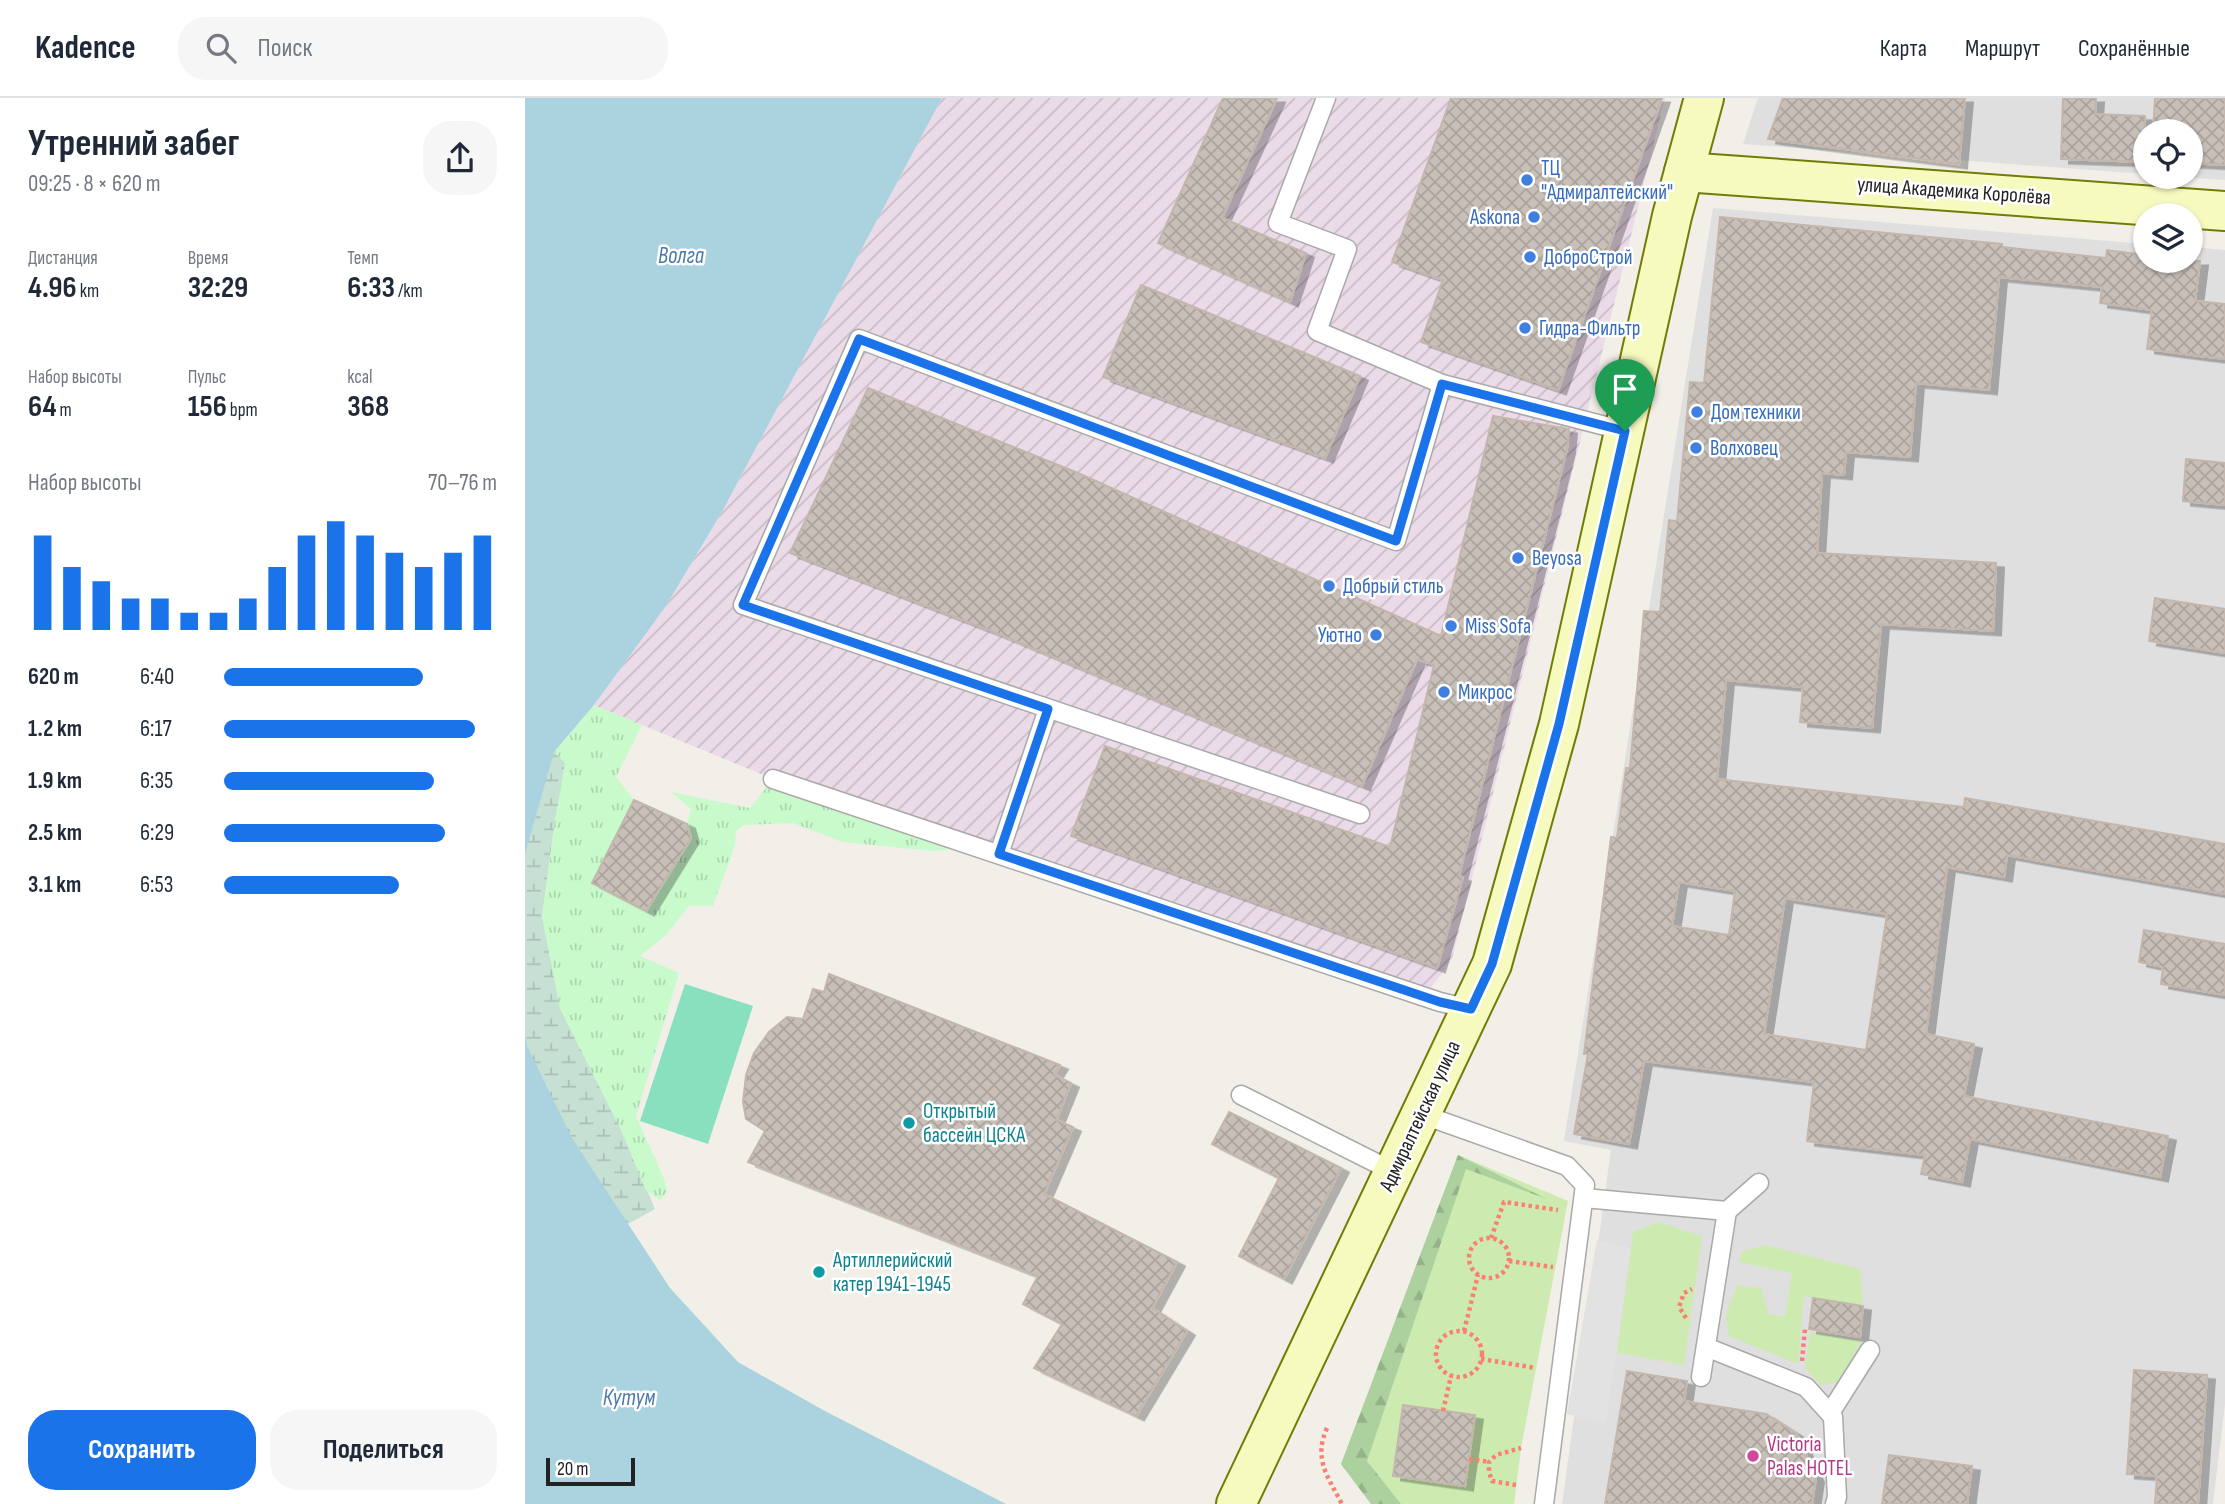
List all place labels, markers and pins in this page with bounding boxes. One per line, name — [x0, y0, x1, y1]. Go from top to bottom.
place label: ТЦ "Адмиралтейский" — [1541, 156, 1673, 205]
marker: ТЦ "Адмиралтейский" — [1519, 172, 1535, 188]
place label: Askona — [1469, 205, 1520, 230]
marker: Askona — [1526, 209, 1542, 225]
place label: ДоброСтрой — [1544, 245, 1633, 270]
marker: ДоброСтрой — [1522, 249, 1538, 265]
place label: Гидра-Фильтр — [1539, 316, 1640, 341]
marker: Гидра-Фильтр — [1517, 320, 1533, 336]
pin — [1595, 359, 1655, 431]
place label: Дом техники — [1711, 400, 1801, 425]
marker: Дом техники — [1689, 404, 1705, 420]
place label: Волховец — [1710, 436, 1778, 461]
marker: Волховец — [1688, 440, 1704, 456]
place label: Beyosa — [1532, 546, 1582, 571]
marker: Beyosa — [1510, 550, 1526, 566]
place label: Добрый стиль — [1343, 574, 1444, 599]
marker: Добрый стиль — [1321, 578, 1337, 594]
place label: Miss Sofa — [1465, 614, 1531, 639]
marker: Miss Sofa — [1443, 618, 1459, 634]
place label: Уютно — [1318, 623, 1362, 648]
marker: Уютно — [1368, 627, 1384, 643]
place label: Микрос — [1458, 680, 1513, 705]
marker: Микрос — [1436, 684, 1452, 700]
place label: Открытый бассейн ЦСКА — [923, 1099, 1026, 1148]
marker: Открытый бассейн ЦСКА — [901, 1115, 917, 1131]
place label: Артиллерийский катер 1941-1945 — [832, 1248, 952, 1297]
marker: Артиллерийский катер 1941-1945 — [811, 1264, 827, 1280]
place label: Victoria Palas HOTEL — [1767, 1432, 1852, 1481]
marker: Victoria Palas HOTEL — [1745, 1448, 1761, 1464]

